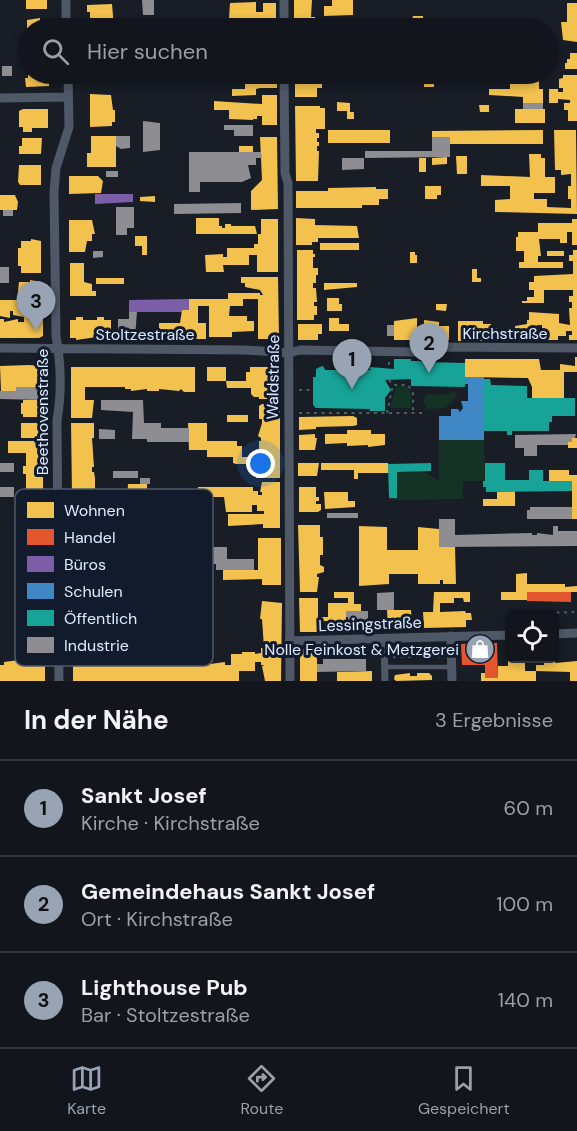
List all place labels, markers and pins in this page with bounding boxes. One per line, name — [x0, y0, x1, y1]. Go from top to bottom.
pin: 3 — [16, 282, 56, 331]
pin: 2 — [410, 324, 448, 373]
pin: 1 — [332, 340, 372, 389]
shop icon: Nolle Feinkost & Metzgerei — [464, 633, 496, 665]
place label: Nolle Feinkost & Metzgerei — [264, 639, 459, 660]

